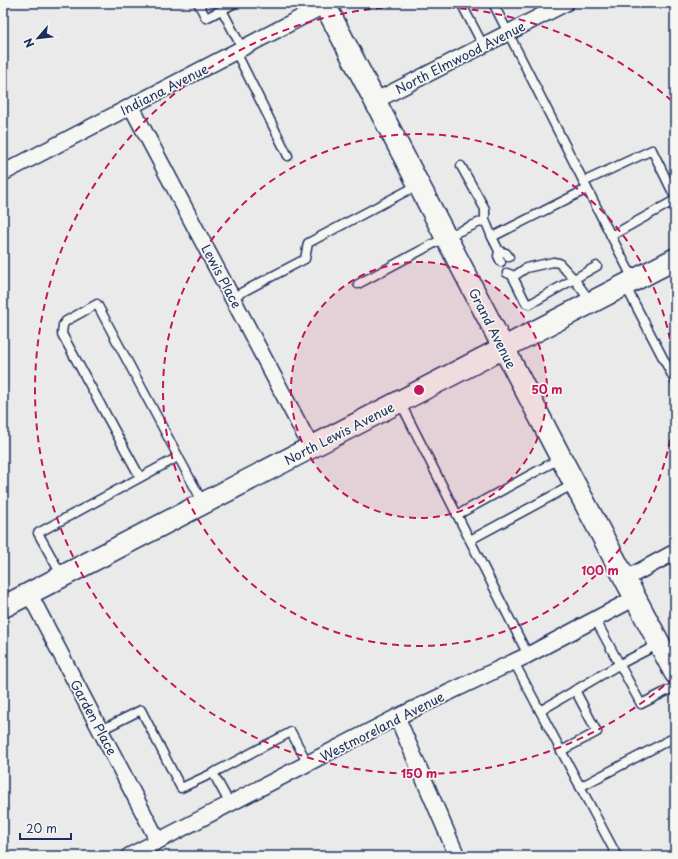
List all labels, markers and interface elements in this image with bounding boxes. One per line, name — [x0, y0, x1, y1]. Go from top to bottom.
street label: North Elmwood Avenue — [392, 16, 528, 98]
north arrow — [18, 18, 58, 58]
text: N — [19, 35, 38, 51]
street label: Indiana Avenue — [117, 59, 211, 119]
street label: Lewis Place — [197, 241, 247, 311]
street label: Grand Avenue — [465, 284, 521, 372]
text: 50 m — [531, 380, 563, 398]
centre of rings — [412, 383, 426, 397]
street label: North Lewis Avenue — [281, 397, 397, 469]
text: 100 m — [581, 561, 619, 579]
street label: Garden Place — [66, 676, 122, 758]
street label: Westmoreland Avenue — [317, 686, 447, 766]
text: 150 m — [401, 764, 437, 782]
scale bar — [20, 815, 71, 841]
text: 20 m — [26, 819, 57, 837]

